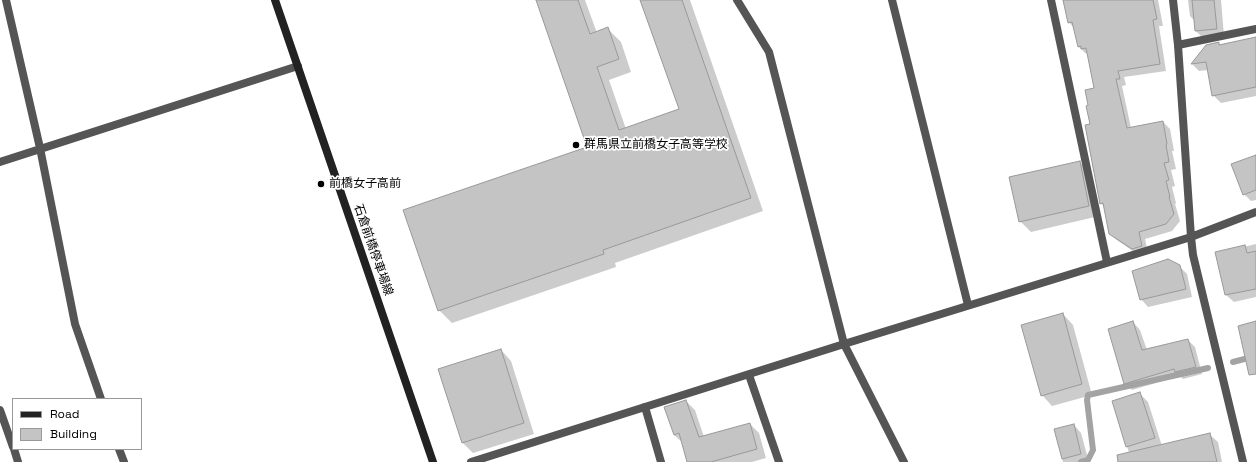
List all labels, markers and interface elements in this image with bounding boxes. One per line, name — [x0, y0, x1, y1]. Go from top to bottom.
place label: 群馬県立前橋女子高等学校 — [584, 138, 728, 152]
marker: 群馬県立前橋女子高等学校 — [571, 140, 581, 150]
place label: 前橋女子高前 — [329, 177, 401, 191]
marker: 前橋女子高前 — [316, 179, 326, 189]
street label: 石倉前橋停車場線 — [351, 202, 395, 298]
legend — [12, 398, 142, 450]
text: Road — [50, 406, 79, 422]
text: Building — [50, 426, 97, 442]

